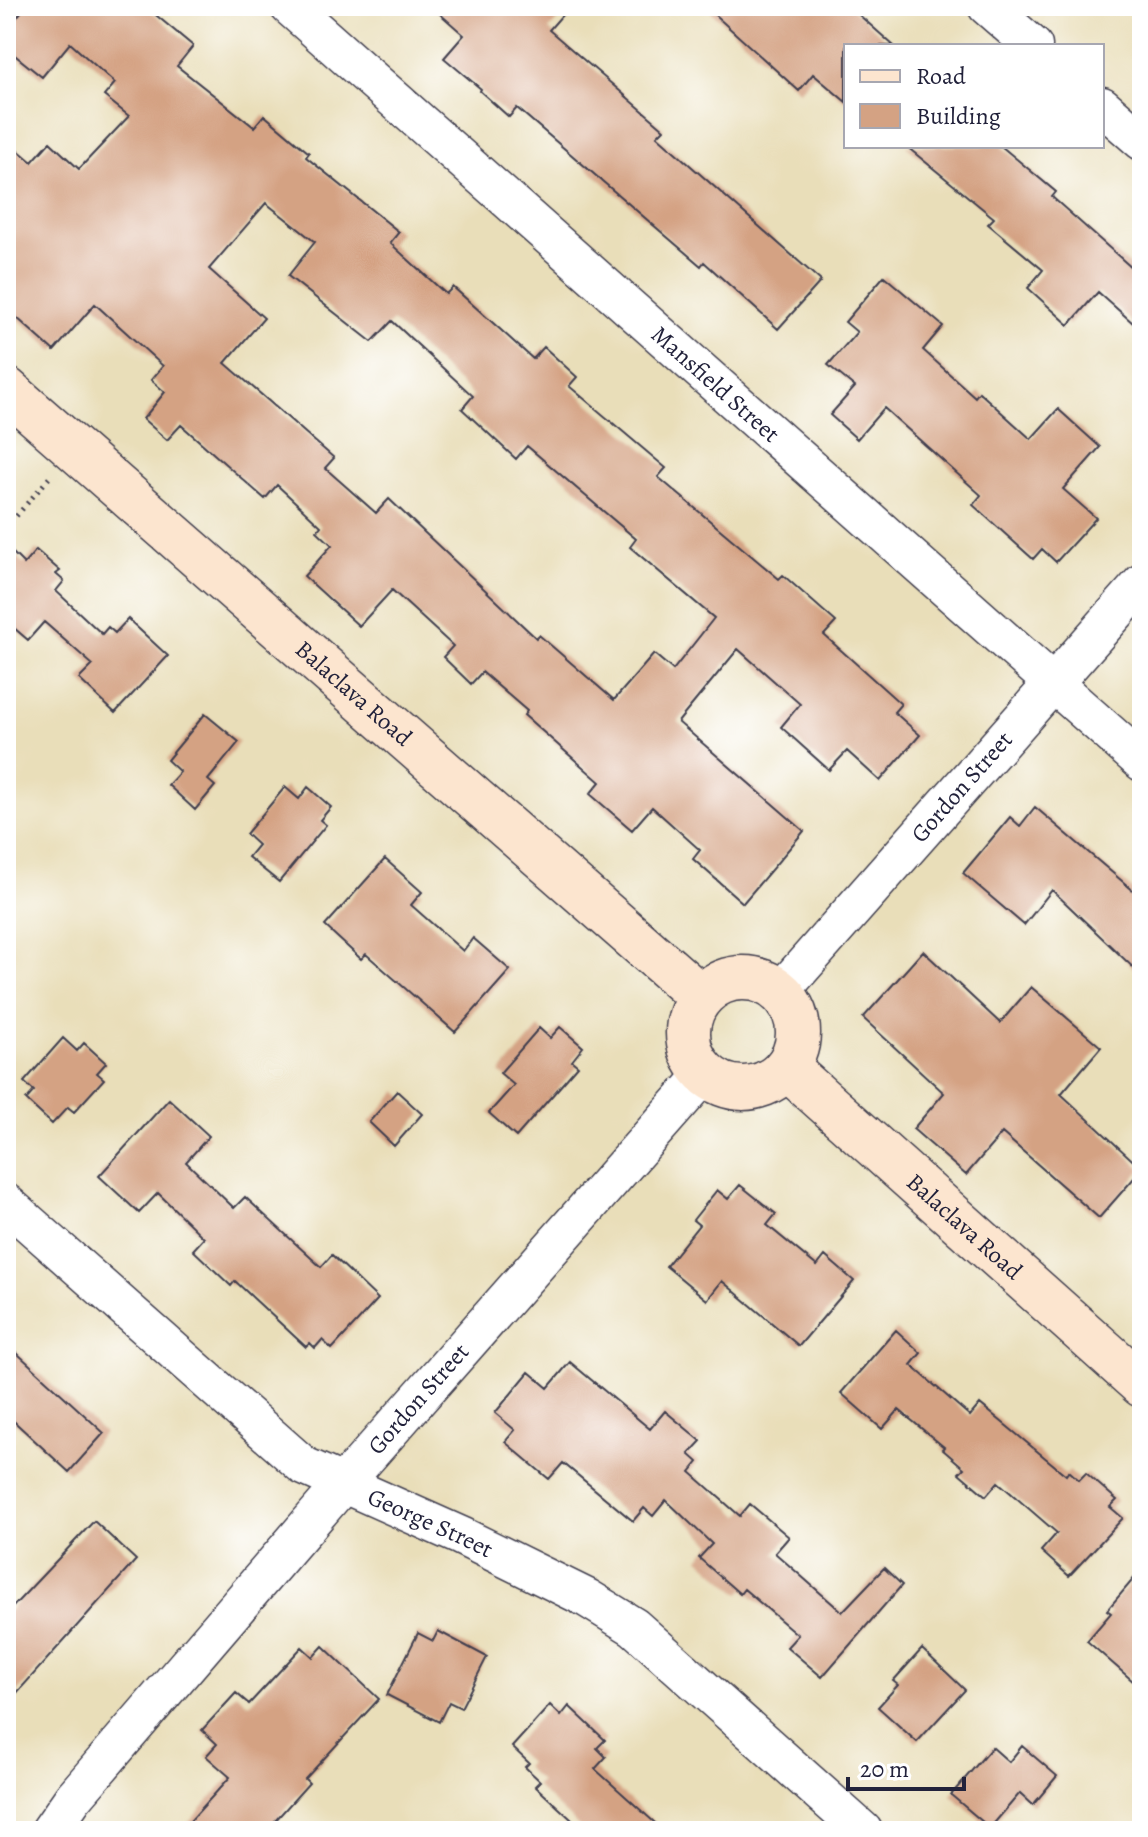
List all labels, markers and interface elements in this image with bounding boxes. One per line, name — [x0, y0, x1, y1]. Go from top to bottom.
legend — [844, 44, 1104, 148]
text: Road — [916, 60, 966, 92]
text: Building — [916, 100, 1001, 132]
street label: Mansfield Street — [645, 319, 787, 450]
street label: Balaclava Road — [288, 633, 419, 753]
street label: Gordon Street — [904, 724, 1019, 849]
street label: Balaclava Road — [900, 1166, 1030, 1287]
street label: Gordon Street — [360, 1336, 476, 1461]
street label: George Street — [363, 1481, 498, 1565]
scale bar — [848, 1741, 964, 1791]
text: 20 m — [860, 1753, 909, 1785]

